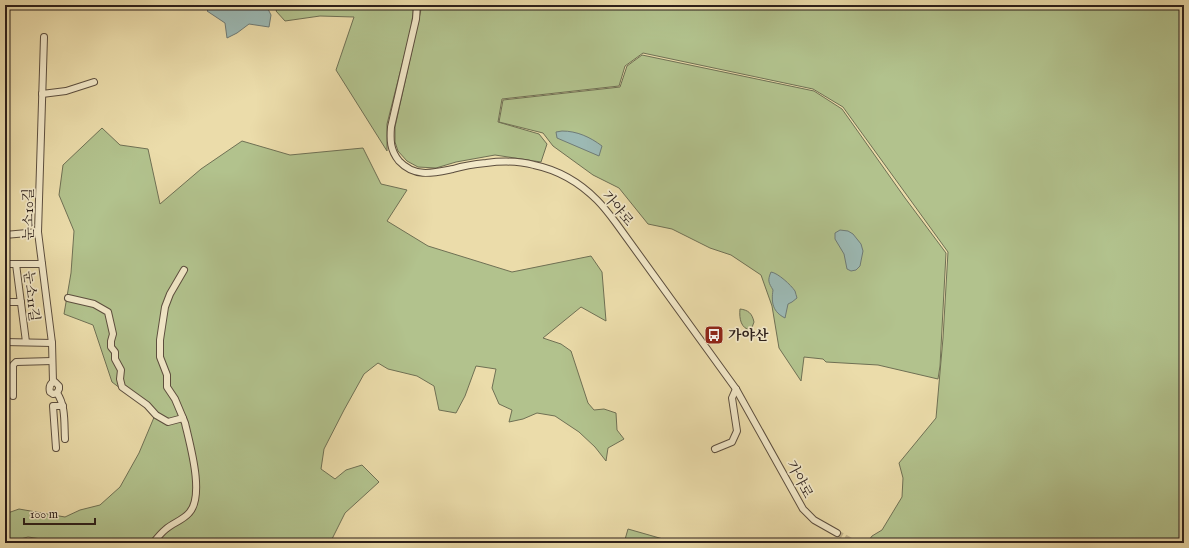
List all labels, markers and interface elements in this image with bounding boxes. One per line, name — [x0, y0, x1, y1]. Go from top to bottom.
street label: 가야로 — [597, 187, 637, 230]
street label: 눈소10길 — [20, 188, 38, 240]
street label: 눈소11길 — [19, 270, 43, 323]
bus stop icon: 가야산 — [703, 324, 725, 346]
place label: 가야산 — [728, 327, 769, 345]
street label: 가야로 — [782, 457, 817, 502]
scale bar — [24, 500, 95, 526]
text: 100 m — [30, 507, 58, 522]

